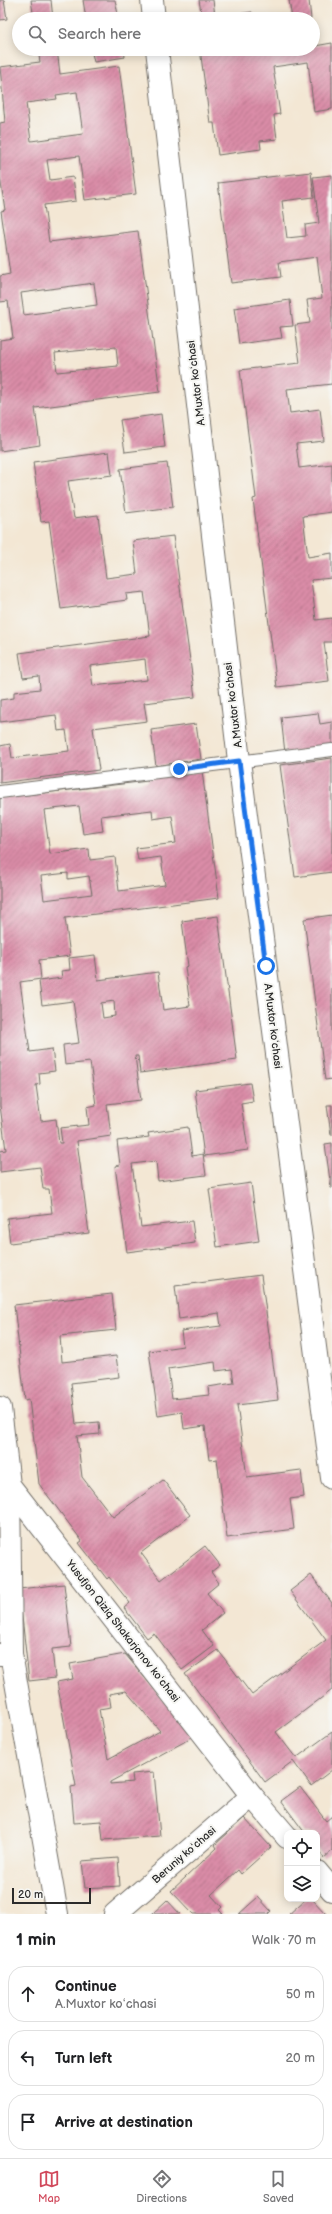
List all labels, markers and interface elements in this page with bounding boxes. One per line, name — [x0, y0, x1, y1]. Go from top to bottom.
search box — [12, 12, 320, 56]
icon: search — [26, 23, 48, 45]
text: Search here — [58, 25, 141, 44]
street label: A.Muxtor koʻchasi — [184, 340, 208, 426]
street label: A.Muxtor koʻchasi — [221, 662, 245, 748]
route end — [170, 760, 188, 778]
route start — [257, 957, 275, 975]
street label: A.Muxtor koʻchasi — [261, 983, 285, 1069]
street label: Yusufjon Qiziq Shakarjonov koʻchasi — [63, 1557, 183, 1705]
street label: Beruniy koʻchasi — [149, 1824, 219, 1886]
map controls — [284, 1830, 320, 1902]
button: locate — [284, 1830, 320, 1866]
button: layers — [284, 1866, 320, 1902]
scale bar — [12, 1886, 91, 1905]
text: 20 m — [18, 1888, 43, 1901]
text: 1 min — [16, 1930, 56, 1950]
text: Walk · 70 m — [252, 1932, 316, 1948]
text: Continue — [55, 1977, 117, 1996]
icon: ahead — [17, 1983, 39, 2005]
text: 50 m — [286, 1986, 315, 2002]
text: A.Muxtor koʻchasi — [55, 1996, 157, 2012]
icon: left — [17, 2047, 39, 2069]
text: Turn left — [55, 2049, 112, 2068]
text: 20 m — [285, 2050, 315, 2066]
icon: arrive — [17, 2111, 39, 2133]
text: Arrive at destination — [55, 2113, 193, 2132]
tab: Map — [38, 2168, 60, 2205]
tab: Directions — [136, 2168, 187, 2205]
tab: Saved — [263, 2168, 294, 2205]

